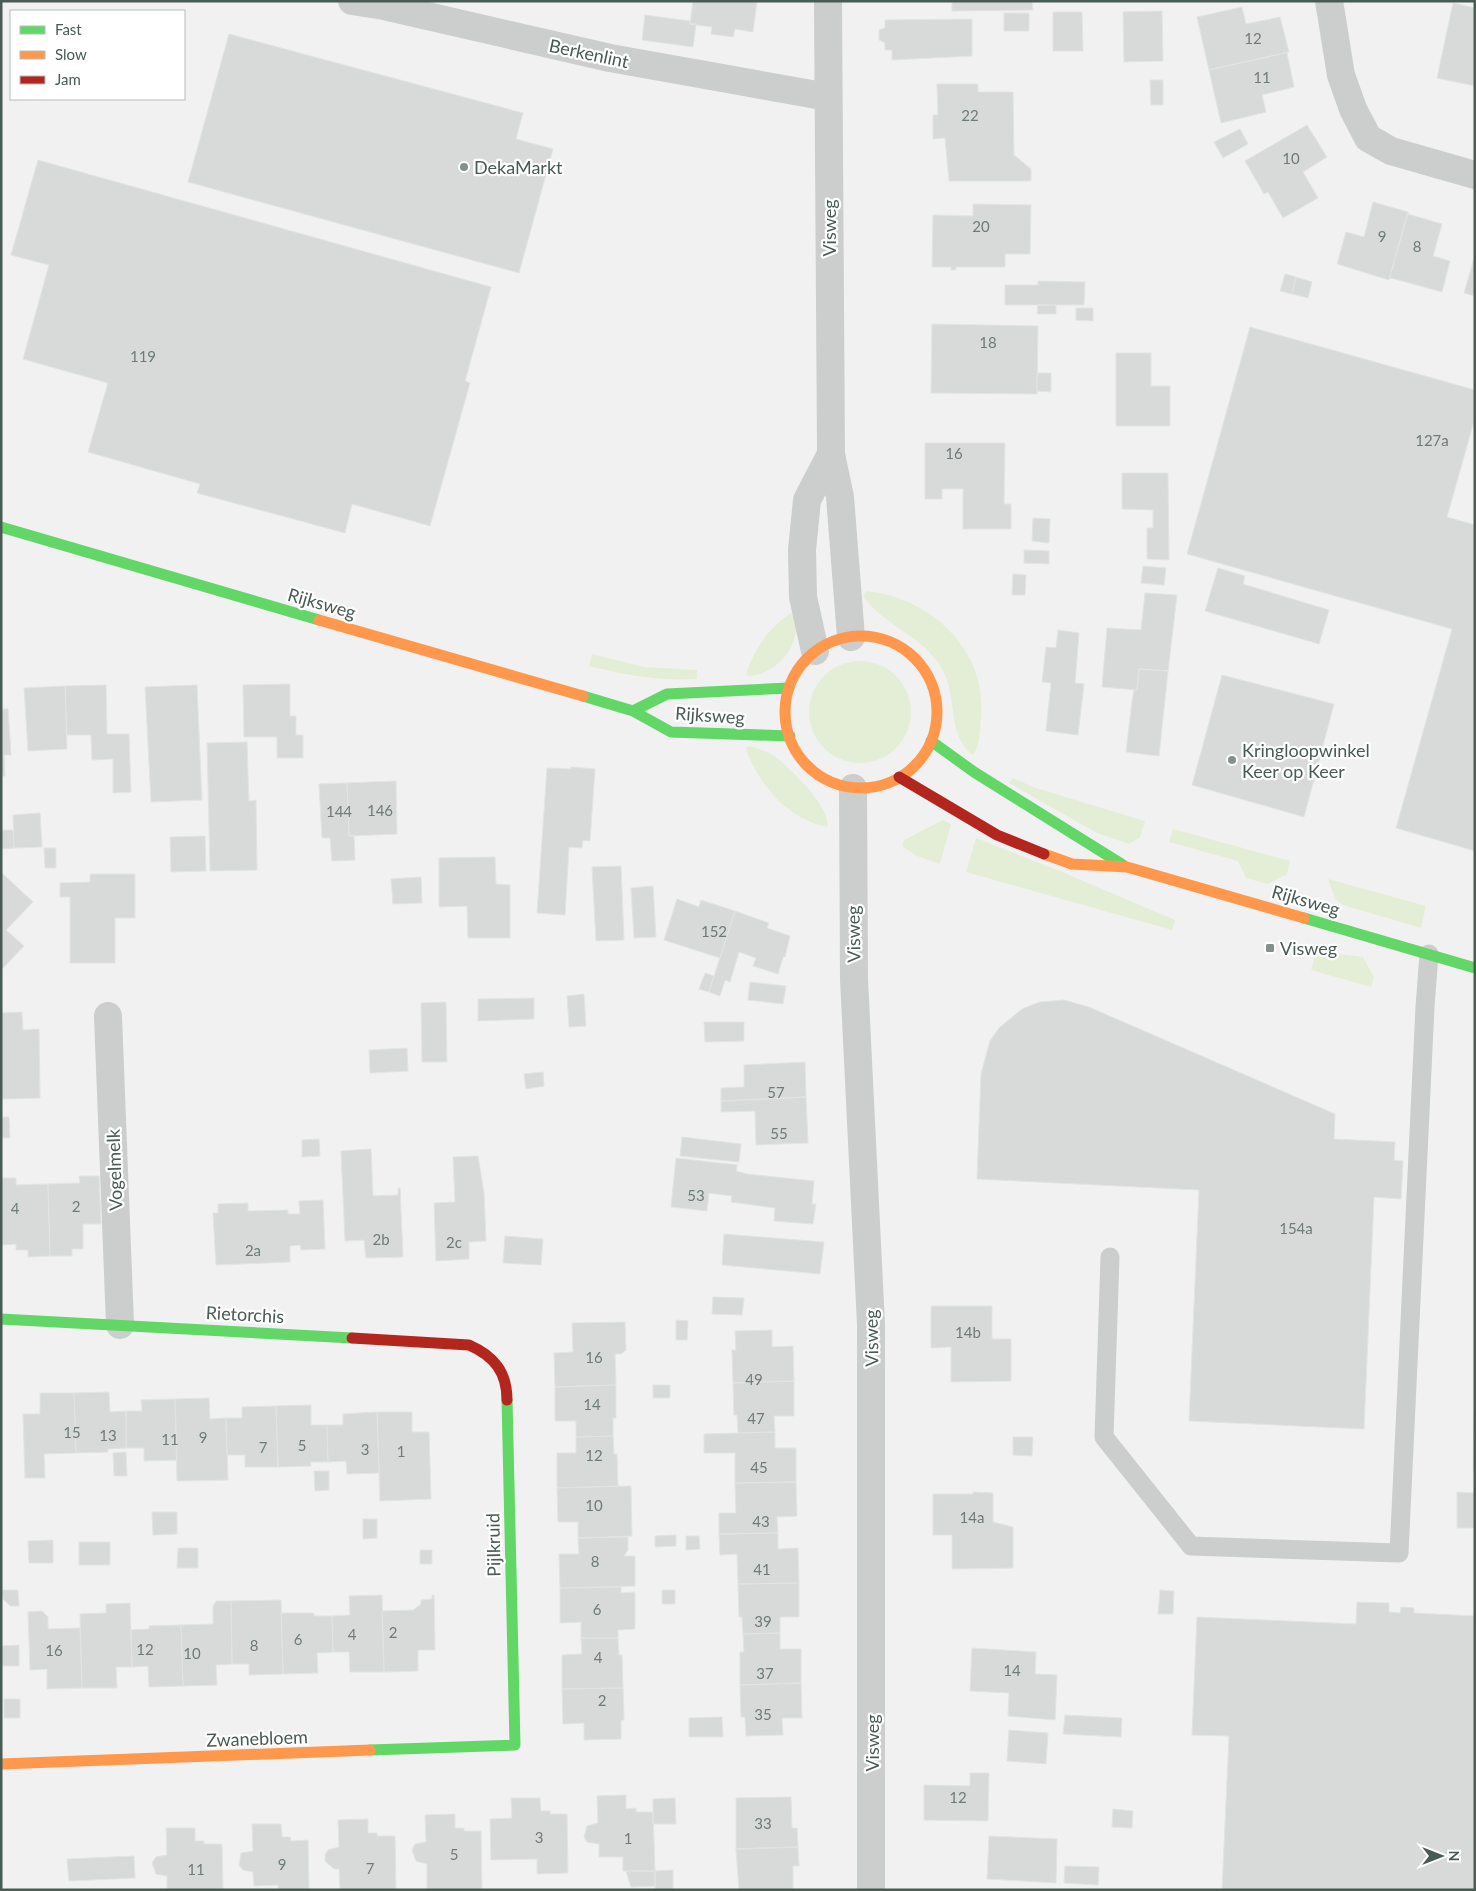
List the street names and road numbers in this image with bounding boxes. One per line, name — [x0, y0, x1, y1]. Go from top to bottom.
street label: Berkenlint — [547, 34, 631, 72]
street label: Visweg — [818, 199, 840, 257]
street label: Rijksweg — [286, 583, 358, 623]
street label: Rijksweg — [675, 702, 745, 728]
street label: Rijksweg — [1270, 880, 1342, 920]
street label: Visweg — [842, 905, 864, 963]
street label: Vogelmelk — [102, 1128, 126, 1211]
street label: Rietorchis — [205, 1301, 285, 1327]
street label: Visweg — [860, 1309, 882, 1367]
street label: Pijlkruid — [481, 1513, 505, 1577]
street label: Visweg — [861, 1714, 883, 1772]
street label: Zwanebloem — [206, 1725, 308, 1751]

